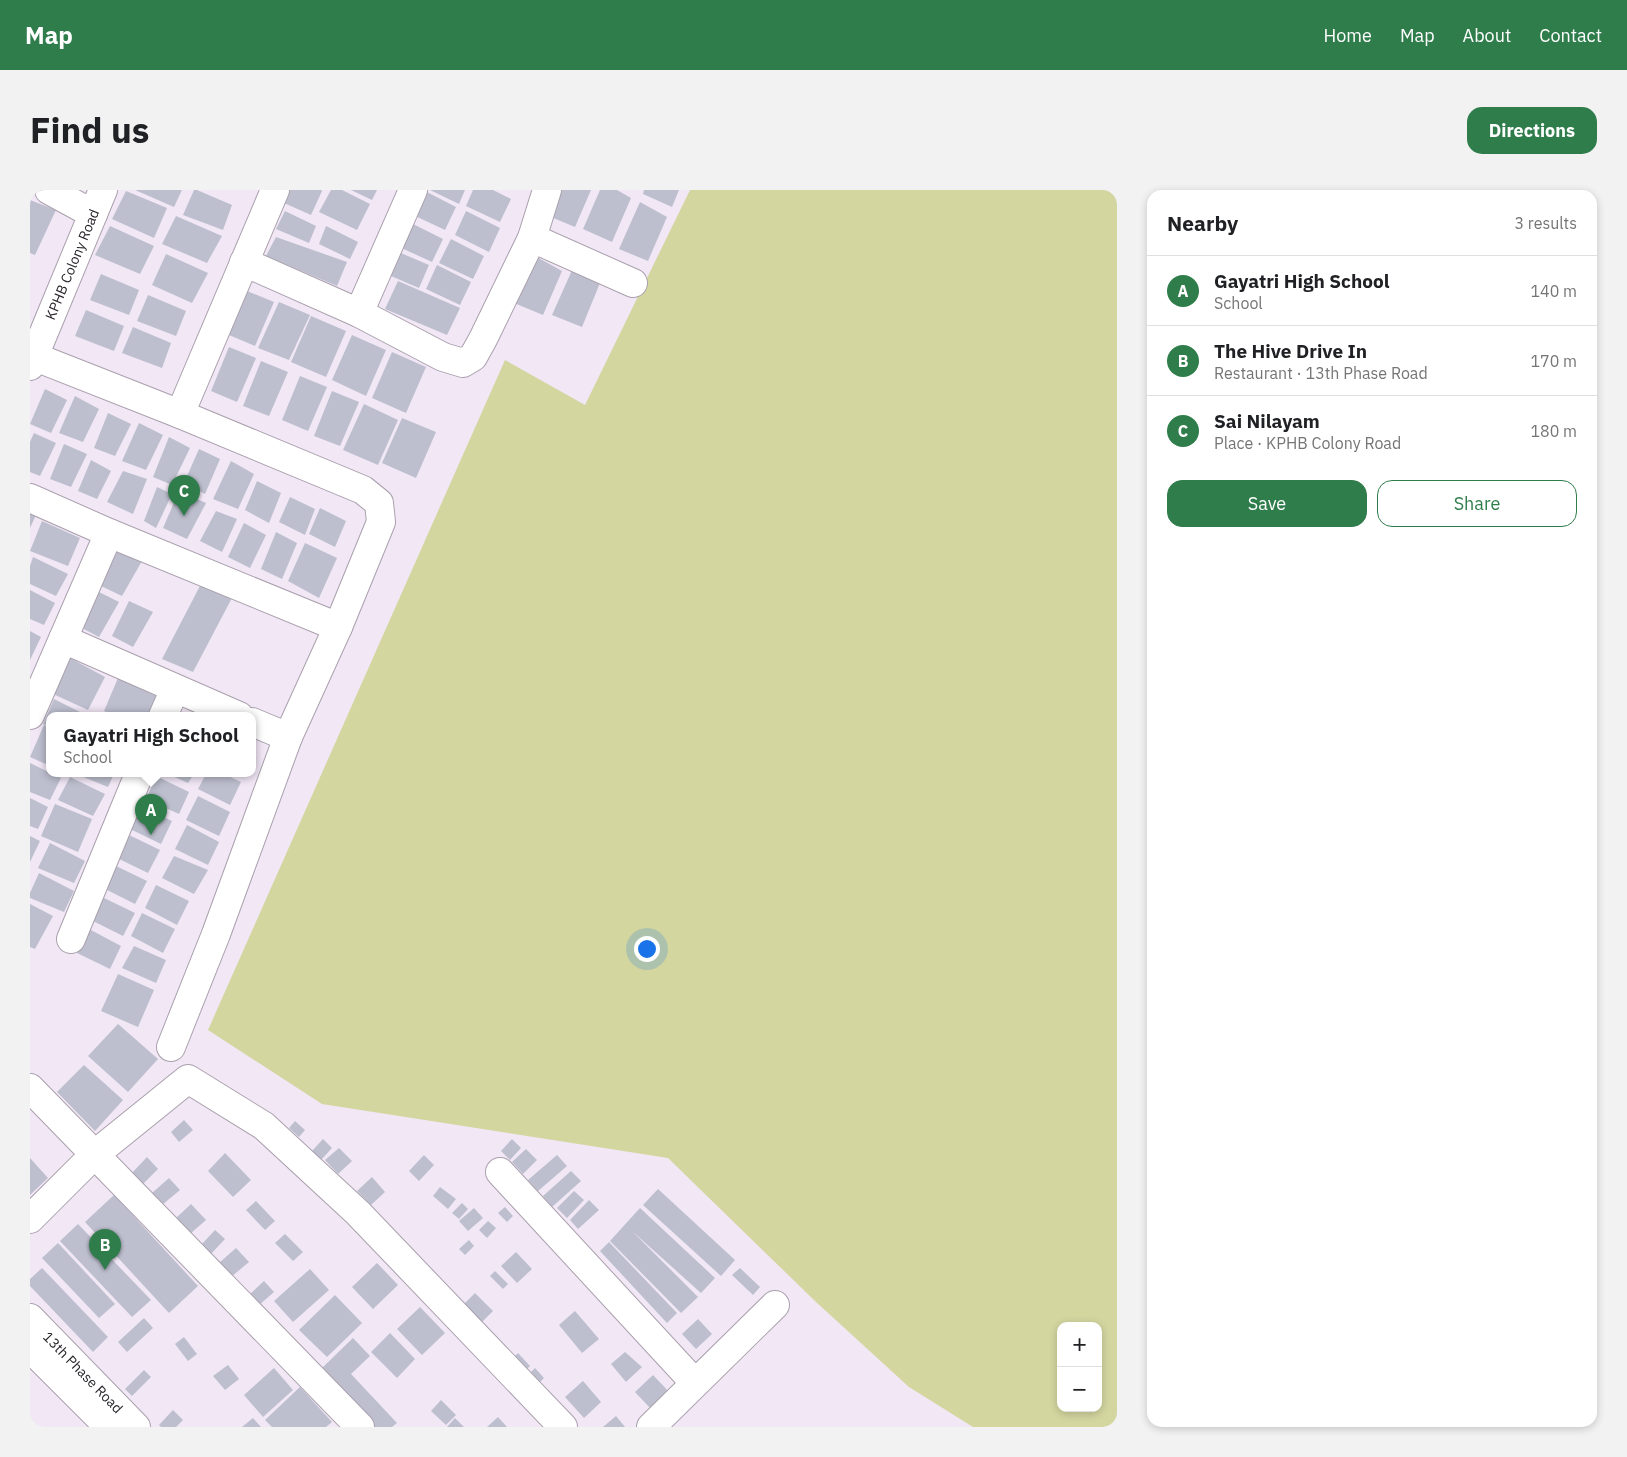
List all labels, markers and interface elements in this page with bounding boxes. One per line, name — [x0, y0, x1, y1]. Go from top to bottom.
text: Map — [25, 19, 73, 51]
text: Home — [1324, 24, 1372, 47]
text: Map — [1400, 24, 1435, 47]
text: About — [1463, 24, 1511, 47]
text: Contact — [1539, 24, 1602, 47]
text: Find us — [30, 107, 149, 153]
button: Directions — [1467, 107, 1597, 154]
street label: KPHB Colony Road — [41, 206, 103, 322]
text: Nearby — [1167, 209, 1238, 237]
text: 3 results — [1514, 213, 1577, 233]
text: Gayatri High School — [1214, 269, 1389, 293]
text: A — [1178, 281, 1188, 301]
text: 140 m — [1530, 281, 1577, 301]
text: School — [1214, 293, 1263, 313]
text: The Hive Drive In — [1214, 339, 1367, 363]
text: B — [1178, 351, 1188, 371]
text: 170 m — [1530, 351, 1577, 371]
text: Restaurant · 13th Phase Road — [1214, 363, 1428, 383]
text: Sai Nilayam — [1214, 409, 1320, 433]
text: C — [1178, 421, 1188, 441]
text: 180 m — [1530, 421, 1577, 441]
text: Place · KPHB Colony Road — [1214, 433, 1401, 453]
pin: C — [168, 475, 200, 516]
button: Save — [1167, 480, 1367, 527]
button: Share — [1377, 480, 1577, 527]
popup — [46, 712, 256, 777]
text: Gayatri High School — [63, 723, 239, 747]
text: School — [63, 747, 112, 767]
pin: A — [135, 794, 167, 835]
your location — [634, 936, 660, 962]
pin: B — [89, 1229, 121, 1270]
map controls — [1057, 1322, 1102, 1412]
button: + — [1057, 1322, 1102, 1367]
street label: 13th Phase Road — [39, 1328, 127, 1417]
button: − — [1057, 1367, 1102, 1412]

